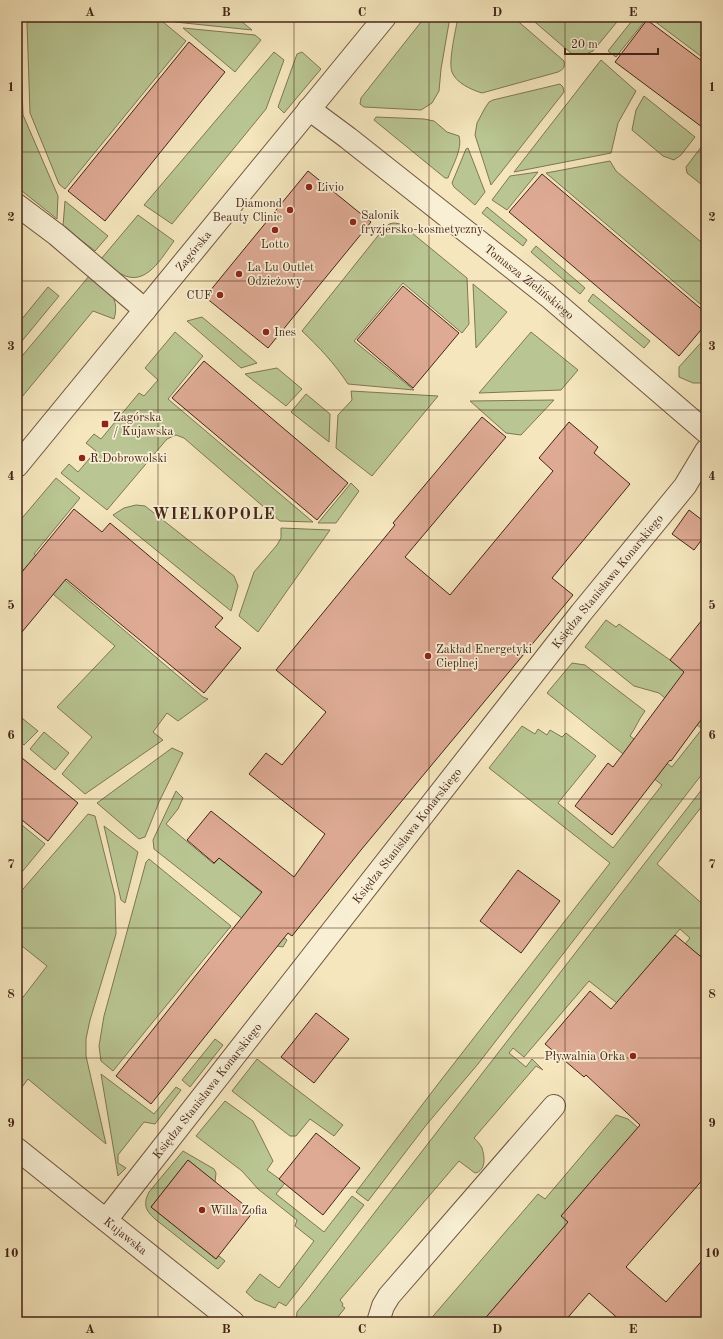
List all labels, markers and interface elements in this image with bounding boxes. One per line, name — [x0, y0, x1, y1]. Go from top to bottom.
text: A — [85, 6, 95, 19]
text: B — [221, 6, 231, 19]
text: C — [358, 6, 366, 19]
text: D — [492, 6, 502, 19]
text: E — [629, 6, 638, 19]
scale bar — [565, 30, 658, 56]
text: 20 m — [571, 39, 598, 51]
text: 1 — [7, 81, 15, 94]
text: 1 — [708, 81, 716, 94]
marker: Livio — [304, 182, 314, 192]
place label: Livio — [317, 182, 344, 194]
place label: Diamond Beauty Clinic — [212, 198, 282, 224]
marker: Diamond Beauty Clinic — [285, 205, 295, 215]
place label: Salonik fryzjersko-kosmetyczny — [361, 210, 484, 236]
text: 2 — [7, 211, 15, 224]
text: 2 — [708, 211, 716, 224]
marker: Salonik fryzjersko-kosmetyczny — [348, 217, 358, 227]
marker: Lotto — [270, 225, 280, 235]
street label: Zagórska — [174, 229, 214, 274]
place label: Lotto — [261, 239, 289, 251]
street label: Tomasza Zielińskiego — [482, 243, 576, 322]
place label: La Lu Outlet Odzieżowy — [247, 262, 314, 288]
marker: La Lu Outlet Odzieżowy — [234, 269, 244, 279]
place label: CUF — [186, 290, 212, 302]
marker: CUF — [215, 290, 225, 300]
marker: Ines — [261, 327, 271, 337]
place label: Ines — [274, 327, 296, 339]
text: 3 — [7, 340, 15, 353]
text: 3 — [708, 340, 716, 353]
place label: Zagórska / Kujawska — [113, 412, 173, 438]
marker: Zagórska / Kujawska — [100, 419, 110, 429]
marker: R.Dobrowolski — [77, 453, 87, 463]
place label: R.Dobrowolski — [90, 453, 167, 465]
text: 4 — [7, 470, 15, 483]
text: 4 — [708, 470, 716, 483]
district label: WIELKOPOLE — [152, 507, 276, 523]
street label: Księdza Stanisława Konarskiego — [550, 513, 666, 651]
text: 5 — [7, 599, 15, 612]
text: 5 — [708, 599, 716, 612]
place label: Zakład Energetyki Cieplnej — [436, 644, 532, 670]
marker: Zakład Energetyki Cieplnej — [423, 651, 433, 661]
text: 6 — [7, 729, 15, 742]
text: 6 — [708, 729, 716, 742]
street label: Księdza Stanisława Konarskiego — [351, 766, 464, 906]
text: 7 — [7, 858, 15, 871]
text: 7 — [708, 858, 716, 871]
text: 8 — [7, 988, 15, 1001]
text: 8 — [708, 988, 716, 1001]
street label: Księdza Stanisława Konarskiego — [151, 1021, 265, 1162]
place label: Pływalnia Orka — [545, 1051, 625, 1063]
marker: Pływalnia Orka — [628, 1051, 638, 1061]
text: 9 — [7, 1117, 15, 1130]
text: 9 — [708, 1117, 716, 1130]
marker: Willa Zofia — [197, 1205, 207, 1215]
place label: Willa Zofia — [210, 1205, 267, 1217]
street label: Kujawska — [101, 1216, 149, 1258]
text: 10 — [3, 1247, 19, 1260]
text: 10 — [704, 1247, 720, 1260]
text: A — [85, 1323, 95, 1336]
text: B — [221, 1323, 231, 1336]
text: C — [358, 1323, 366, 1336]
text: D — [492, 1323, 502, 1336]
text: E — [629, 1323, 638, 1336]

